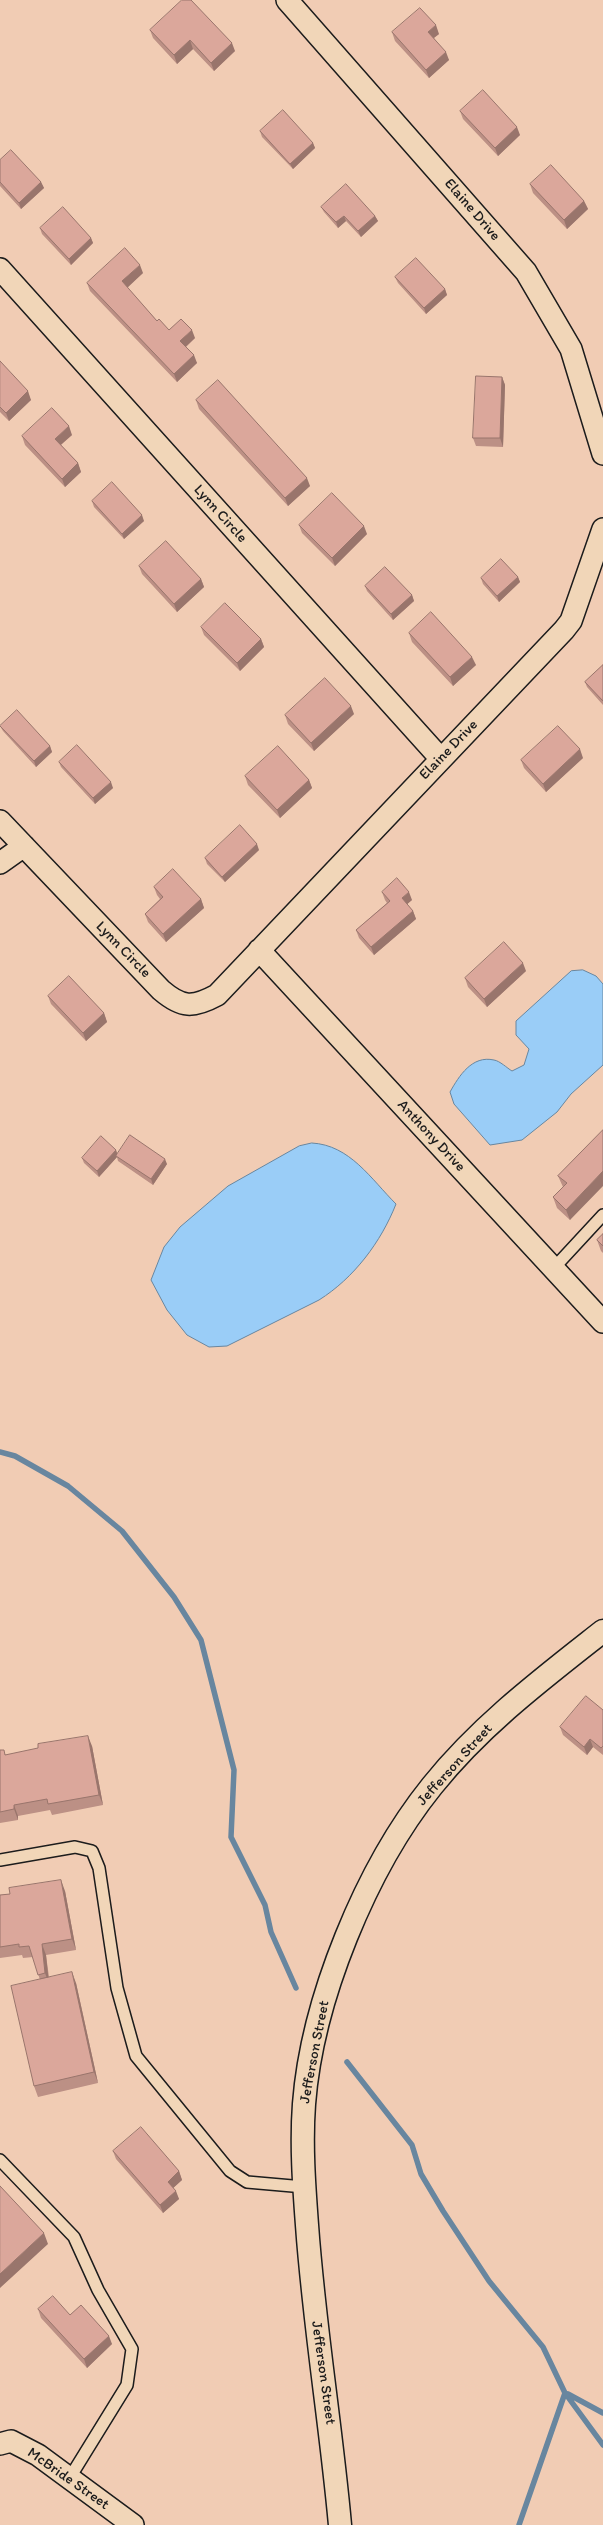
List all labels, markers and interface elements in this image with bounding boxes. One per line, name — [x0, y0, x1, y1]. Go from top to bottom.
street label: Elaine Drive — [440, 175, 504, 245]
street label: Lynn Circle — [189, 481, 251, 547]
street label: Elaine Drive — [416, 716, 482, 784]
street label: Lynn Circle — [92, 918, 154, 982]
street label: Anthony Drive — [393, 1096, 469, 1176]
street label: Jefferson Street — [413, 1720, 497, 1810]
street label: Jefferson Street — [296, 1999, 334, 2105]
street label: Jefferson Street — [307, 2320, 339, 2426]
street label: McBride Street — [23, 2444, 113, 2514]

